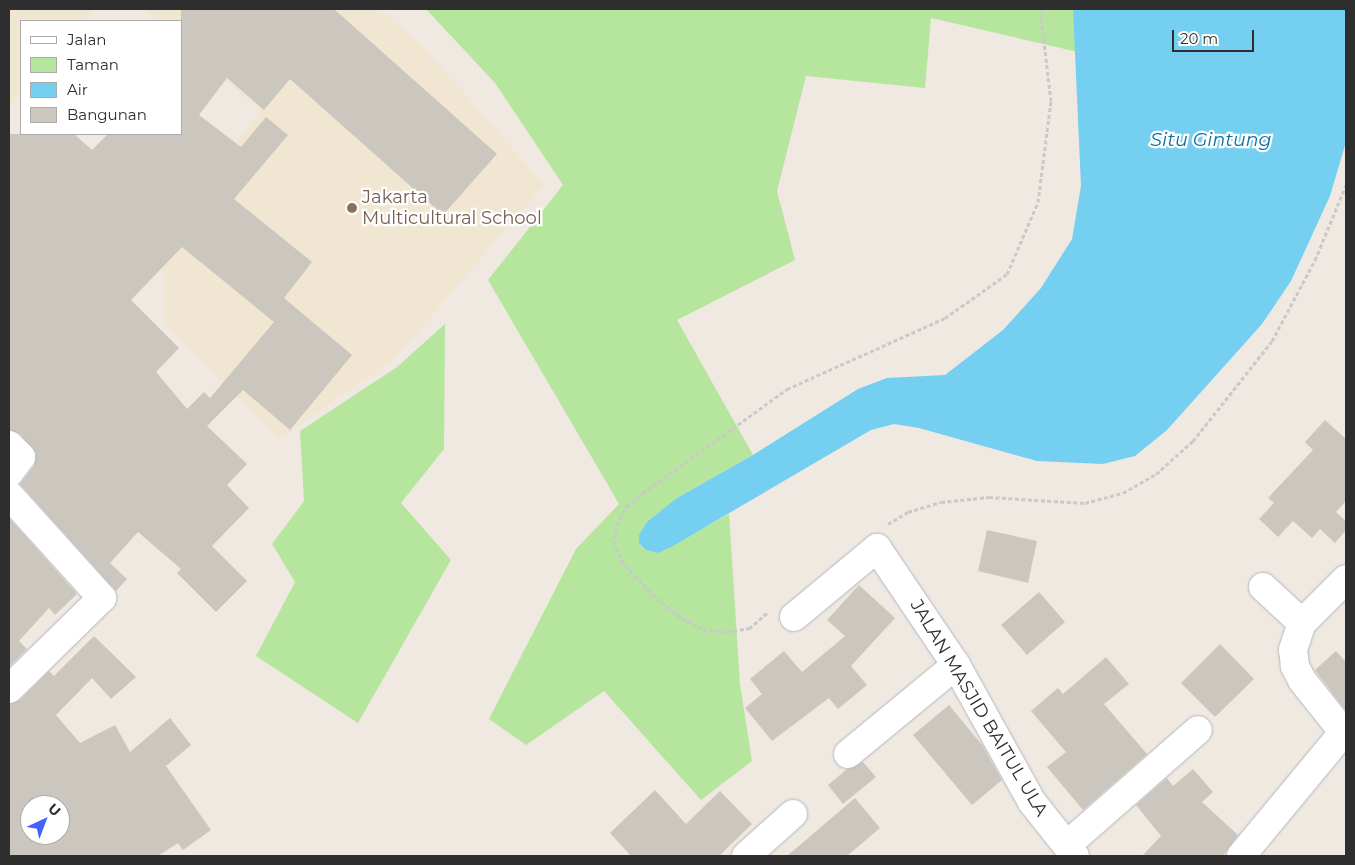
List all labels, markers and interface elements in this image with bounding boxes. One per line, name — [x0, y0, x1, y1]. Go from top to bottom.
legend — [20, 20, 182, 135]
scale bar — [1175, 20, 1258, 52]
text: 20 m — [1180, 29, 1218, 48]
text: Jalan — [67, 30, 106, 49]
text: Taman — [67, 55, 119, 74]
text: Air — [67, 80, 88, 99]
text: Bangunan — [67, 105, 147, 124]
water label: Situ Gintung — [1150, 129, 1272, 151]
place label: Jakarta Multicultural School — [362, 187, 542, 230]
marker: Jakarta Multicultural School — [346, 202, 358, 214]
street label: JALAN MASJID BAITUL ULA — [906, 596, 1052, 820]
north arrow — [20, 795, 70, 845]
text: U — [44, 799, 65, 820]

